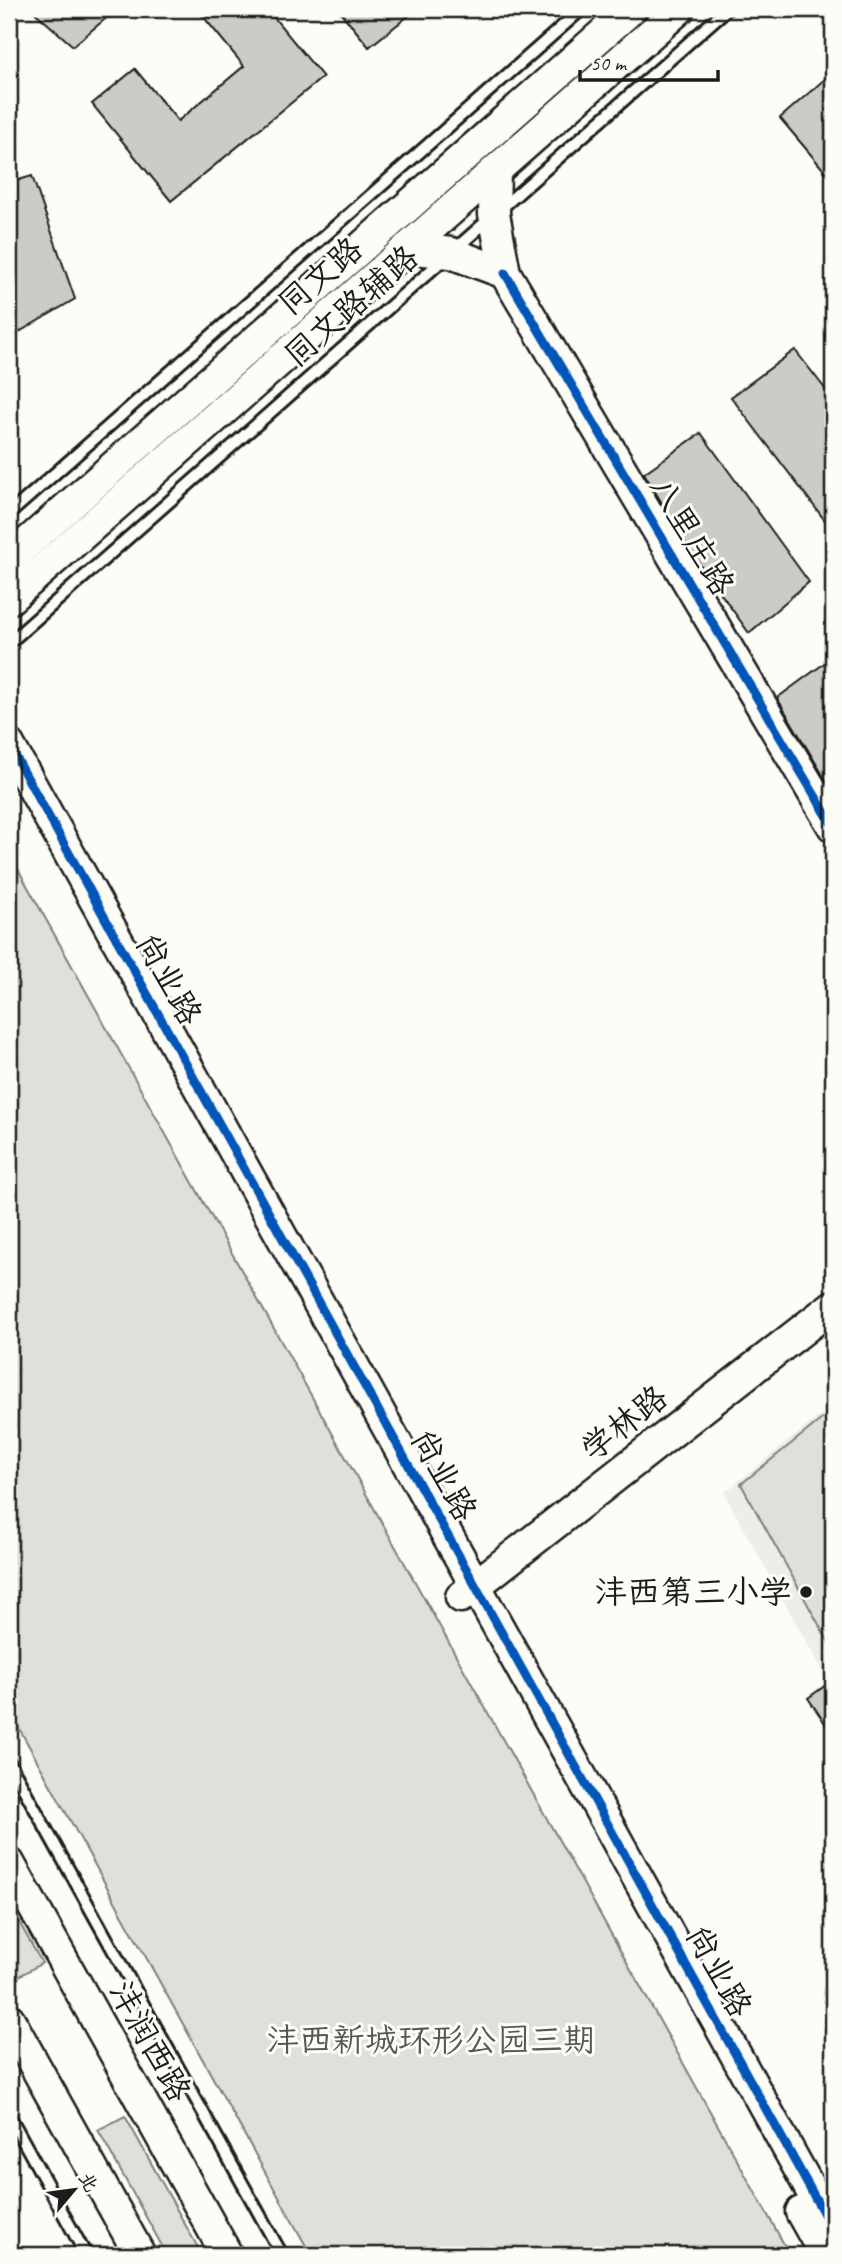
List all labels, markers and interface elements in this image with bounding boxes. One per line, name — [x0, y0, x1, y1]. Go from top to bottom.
scale bar — [580, 38, 718, 82]
text: 50 m — [590, 50, 628, 76]
street label: 同文路 — [269, 228, 371, 324]
street label: 同文路辅路 — [275, 236, 427, 376]
street label: 八里庄路 — [640, 469, 744, 603]
street label: 尚业路 — [127, 926, 211, 1032]
street label: 学林路 — [572, 1376, 676, 1470]
street label: 尚业路 — [402, 1422, 486, 1528]
place label: 沣西第三小学 — [594, 1571, 792, 1613]
marker: 沣西第三小学 — [798, 1584, 814, 1600]
street label: 尚业路 — [677, 1918, 761, 2024]
street label: 沣润西路 — [100, 1973, 200, 2109]
park label: 沣西新城环形公园三期 — [266, 2019, 596, 2061]
north arrow — [38, 2156, 108, 2226]
text: 北 — [73, 2168, 103, 2196]

